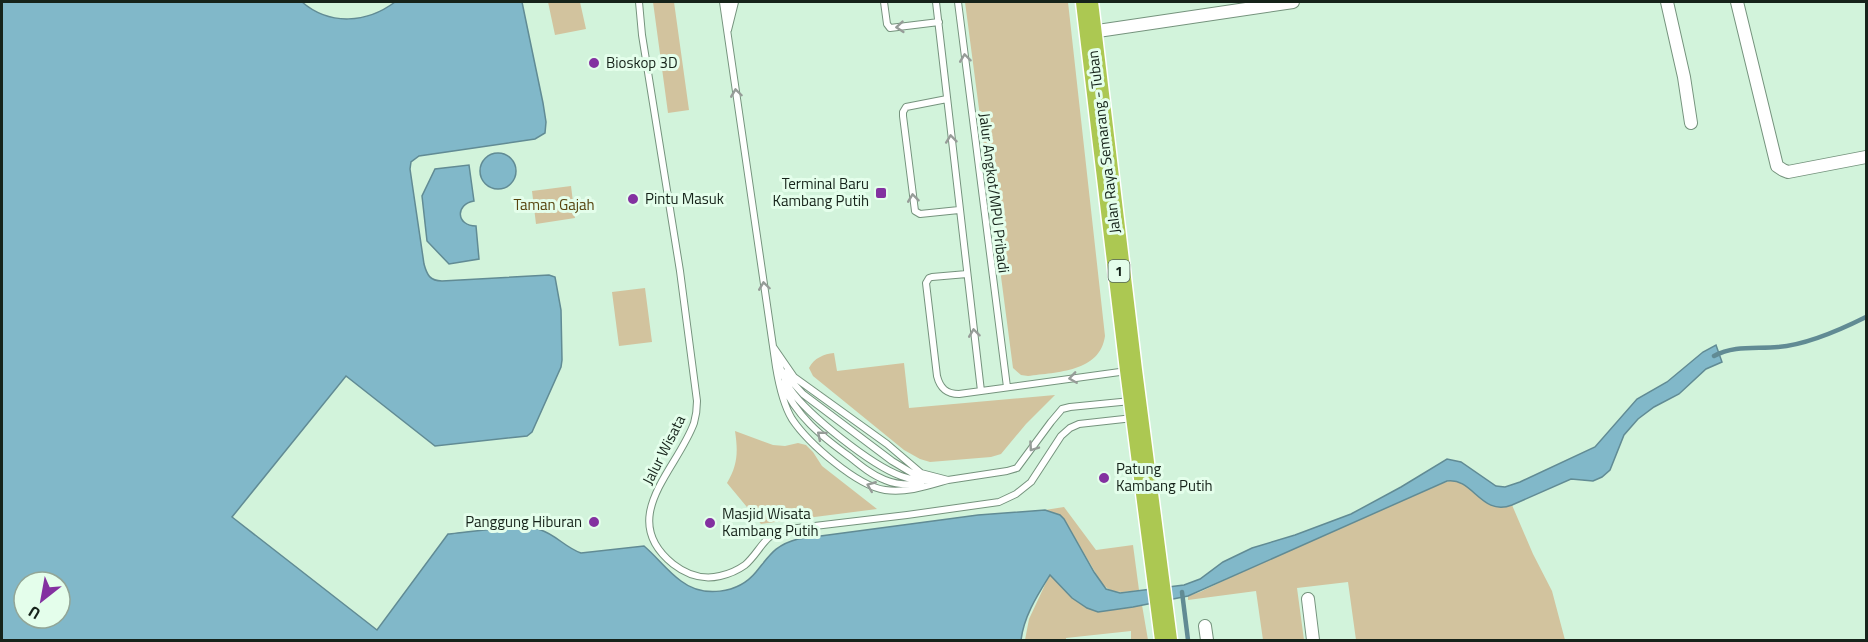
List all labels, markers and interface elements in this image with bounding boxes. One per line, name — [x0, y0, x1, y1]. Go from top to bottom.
one-way arrow — [896, 20, 905, 33]
street label: Jalan Raya Semarang - Tuban — [1081, 49, 1126, 235]
place label: Bioskop 3D — [606, 51, 678, 74]
one-way arrow — [960, 54, 972, 63]
marker: Bioskop 3D — [587, 56, 601, 70]
one-way arrow — [730, 89, 742, 98]
street label: Jalur Angkot/MPU Pribadi — [973, 112, 1016, 274]
one-way arrow — [946, 134, 958, 144]
place label: Terminal Baru Kambang Putih — [772, 172, 869, 212]
marker: Terminal Baru Kambang Putih — [874, 186, 888, 200]
place label: Pintu Masuk — [645, 187, 724, 210]
marker: Pintu Masuk — [626, 192, 640, 206]
park label: Taman Gajah — [513, 193, 595, 216]
one-way arrow — [907, 194, 920, 203]
road number: 1 — [1108, 260, 1130, 282]
one-way arrow — [758, 282, 770, 291]
one-way arrow — [968, 328, 981, 337]
one-way arrow — [1068, 372, 1078, 384]
street label: Jalur Wisata — [636, 410, 691, 489]
one-way arrow — [817, 431, 828, 442]
one-way arrow — [1029, 441, 1040, 452]
place label: Patung Kambang Putih — [1116, 457, 1213, 497]
marker: Patung Kambang Putih — [1097, 471, 1111, 485]
one-way arrow — [866, 481, 877, 493]
place label: Masjid Wisata Kambang Putih — [722, 502, 819, 542]
place label: Panggung Hiburan — [465, 510, 582, 533]
marker: Panggung Hiburan — [587, 515, 601, 529]
marker: Masjid Wisata Kambang Putih — [703, 516, 717, 530]
north arrow — [12, 570, 72, 630]
text: U — [24, 600, 45, 626]

